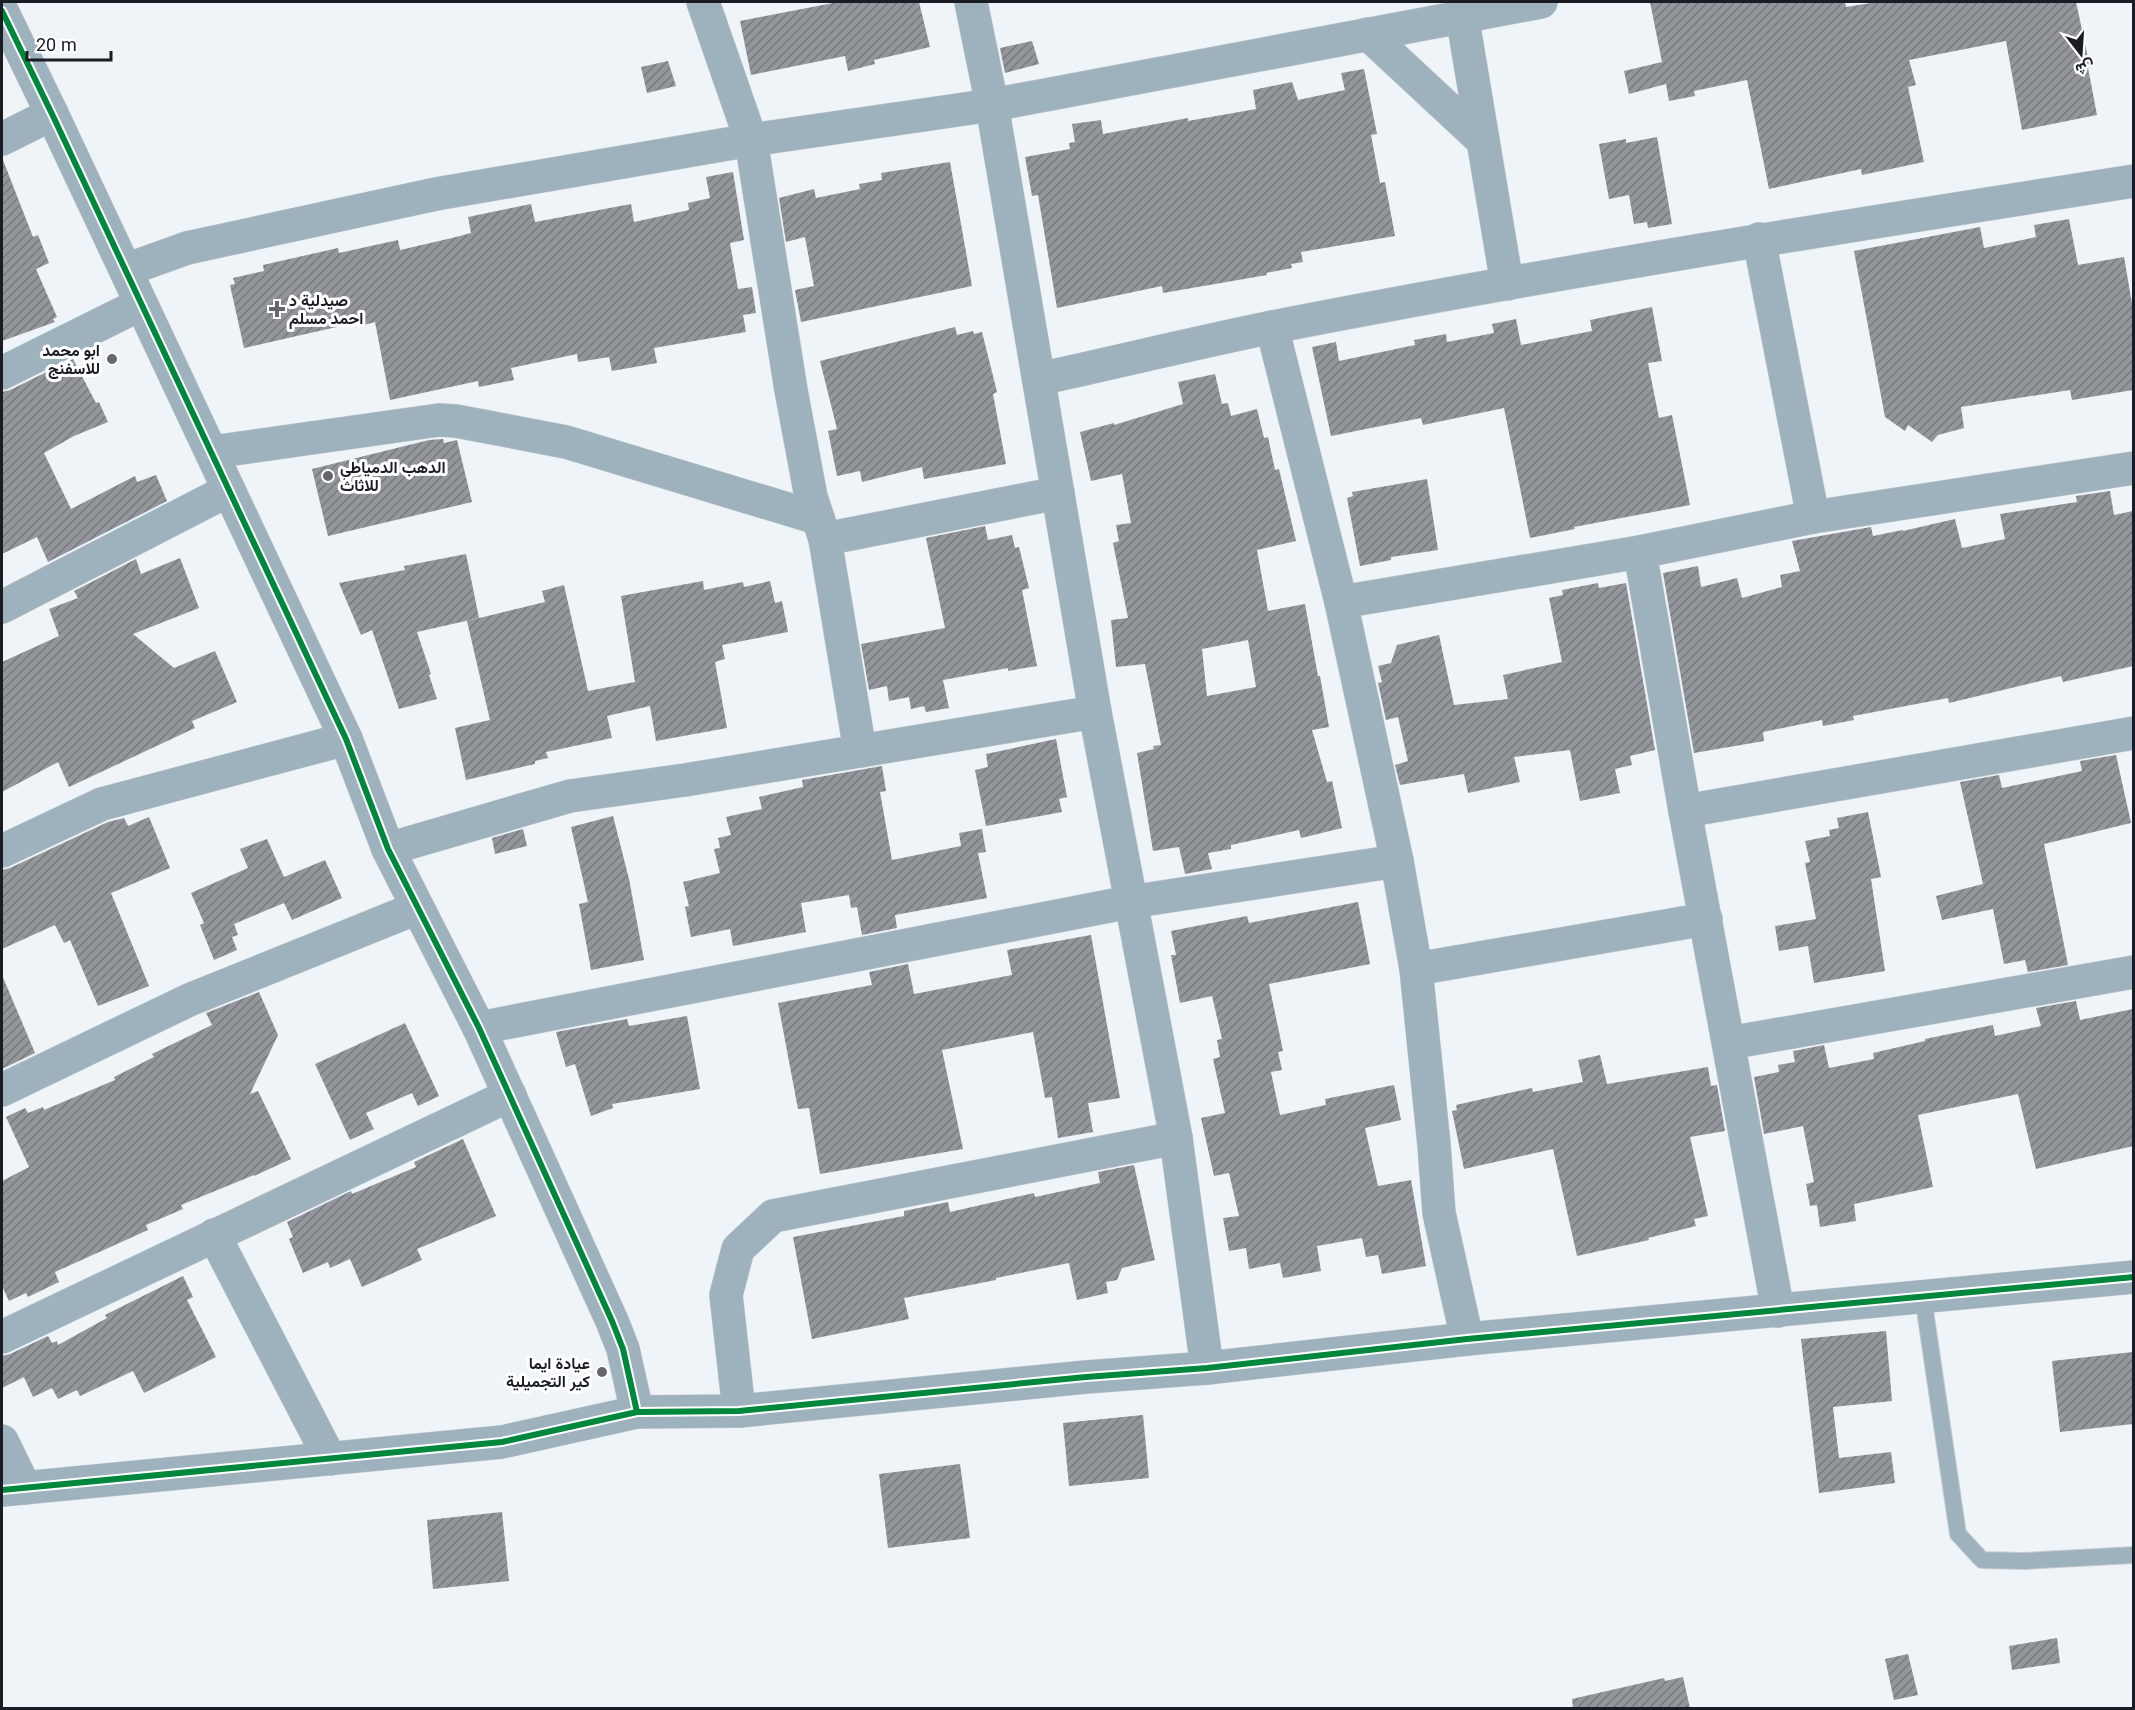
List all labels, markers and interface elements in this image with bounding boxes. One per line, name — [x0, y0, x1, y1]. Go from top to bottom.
scale bar — [27, 24, 111, 62]
north arrow — [2051, 24, 2111, 84]
text: 20 m — [36, 33, 77, 61]
text: ش — [2072, 51, 2098, 81]
place label: صيدلية د احمد مسلم — [289, 290, 363, 333]
marker: صيدلية د احمد مسلم — [270, 302, 284, 316]
place label: ابو محمد للاسفنج — [42, 340, 100, 383]
marker: ابو محمد للاسفنج — [105, 352, 119, 366]
place label: الدهب الدمياطي للاثاث — [340, 457, 446, 500]
marker: الدهب الدمياطي للاثاث — [321, 469, 335, 483]
place label: عيادة ايما كير التجميلية — [506, 1353, 590, 1396]
marker: عيادة ايما كير التجميلية — [595, 1365, 609, 1379]

